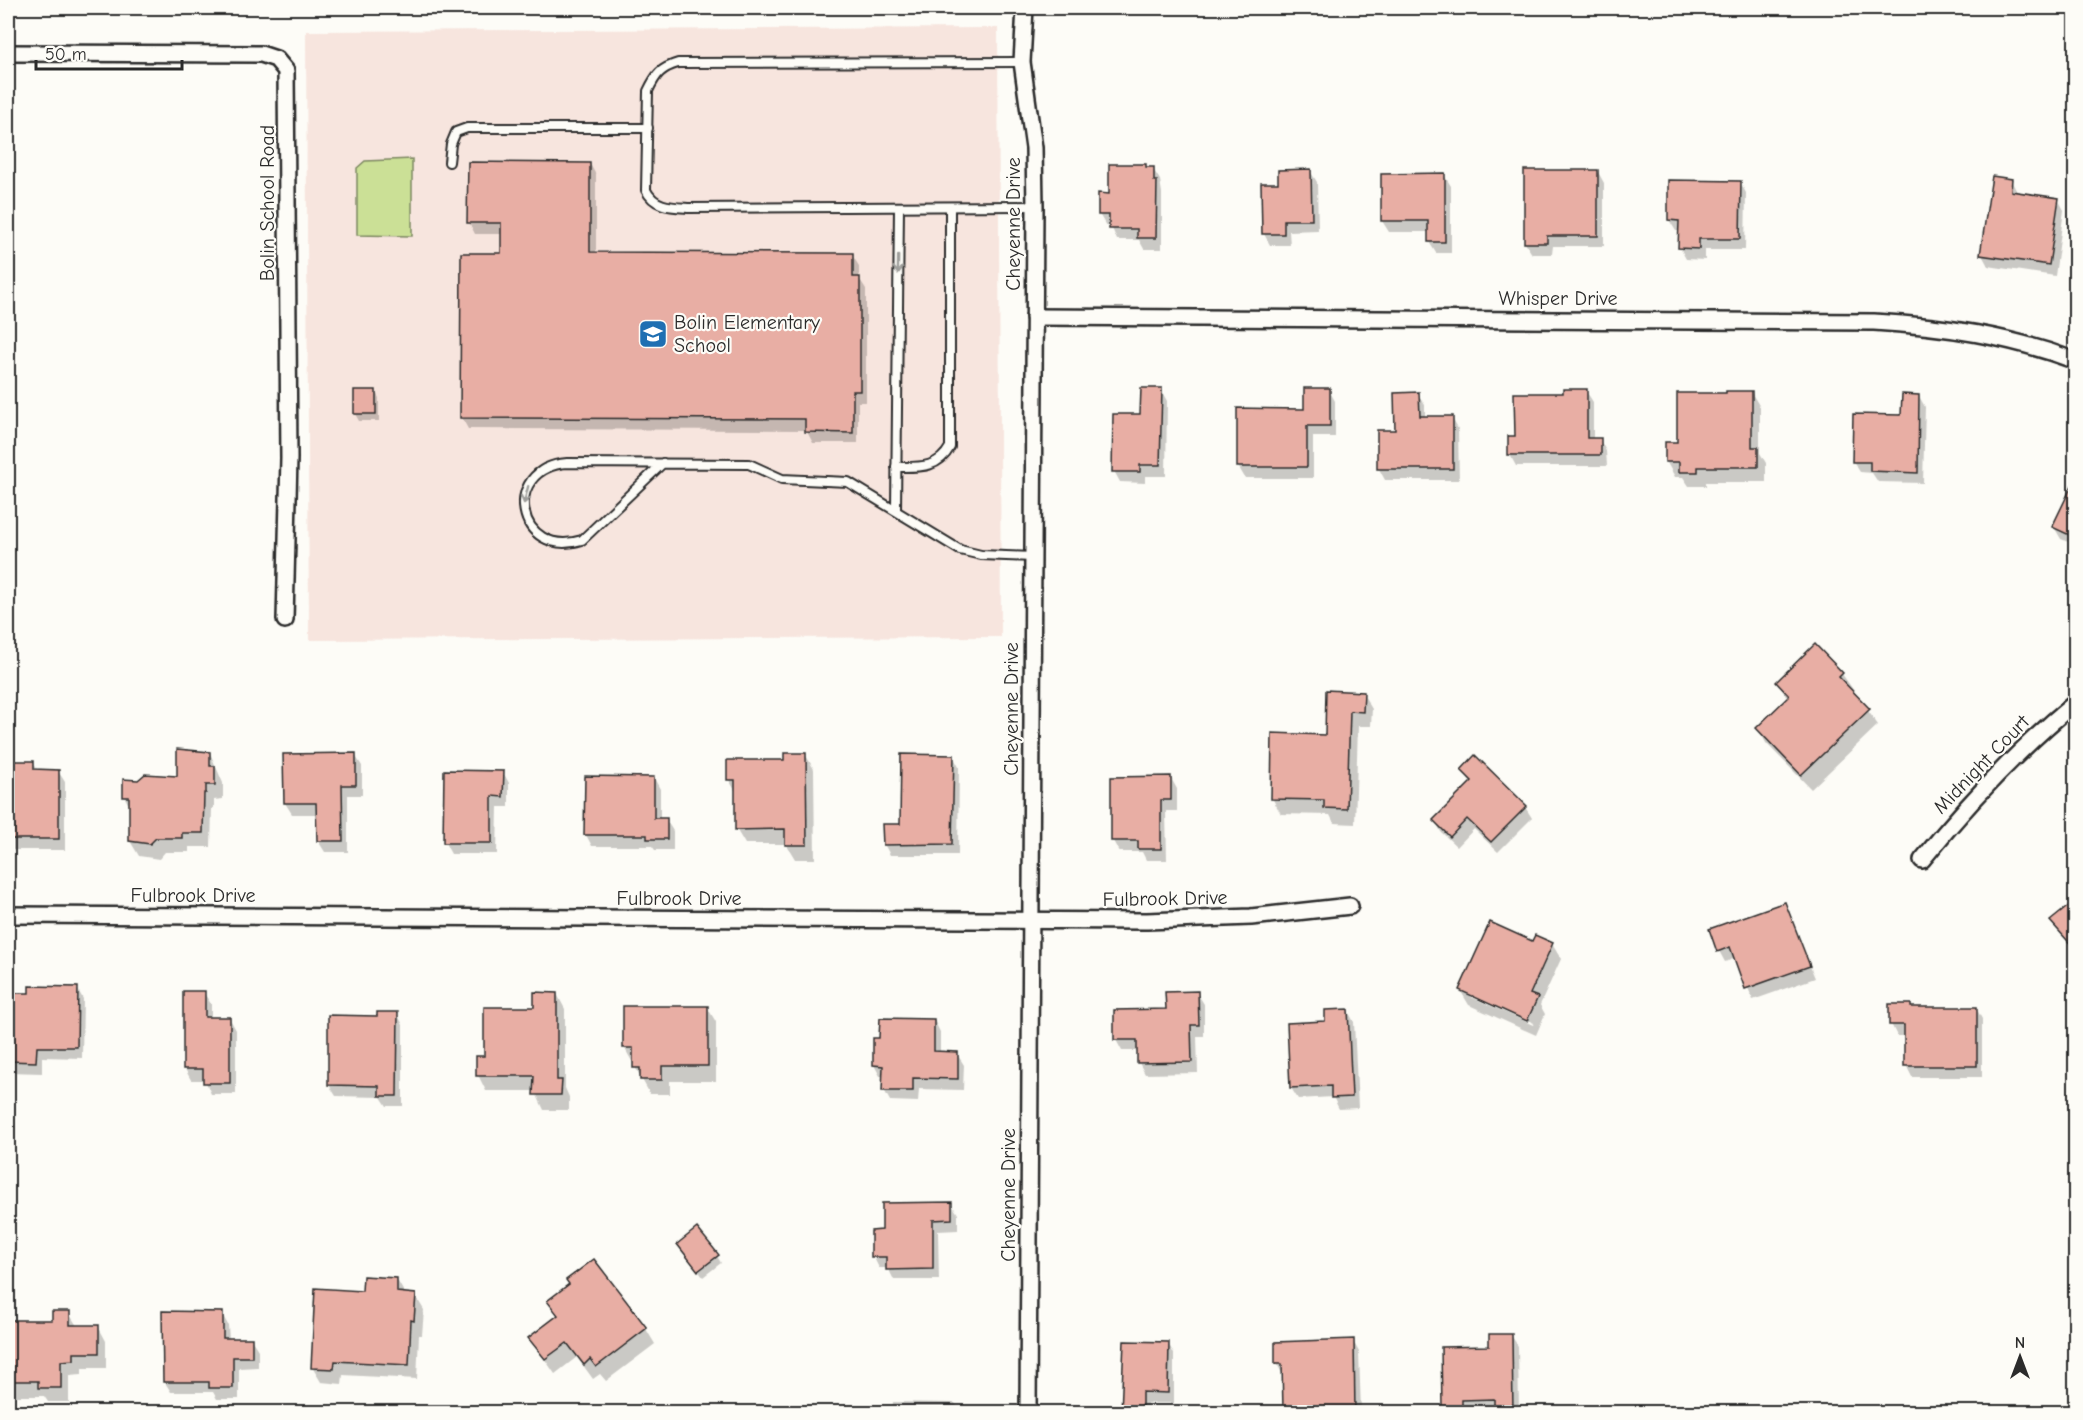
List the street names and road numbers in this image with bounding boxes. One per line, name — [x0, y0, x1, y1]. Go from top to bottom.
street label: Bolin School Road — [256, 125, 279, 281]
street label: Cheyenne Drive — [1002, 157, 1025, 291]
street label: Whisper Drive — [1498, 287, 1618, 310]
street label: Cheyenne Drive — [1000, 642, 1023, 776]
street label: Midnight Court — [1929, 709, 2035, 818]
street label: Fulbrook Drive — [131, 884, 256, 907]
street label: Fulbrook Drive — [1102, 886, 1228, 911]
street label: Fulbrook Drive — [617, 887, 742, 910]
street label: Cheyenne Drive — [997, 1128, 1020, 1262]

